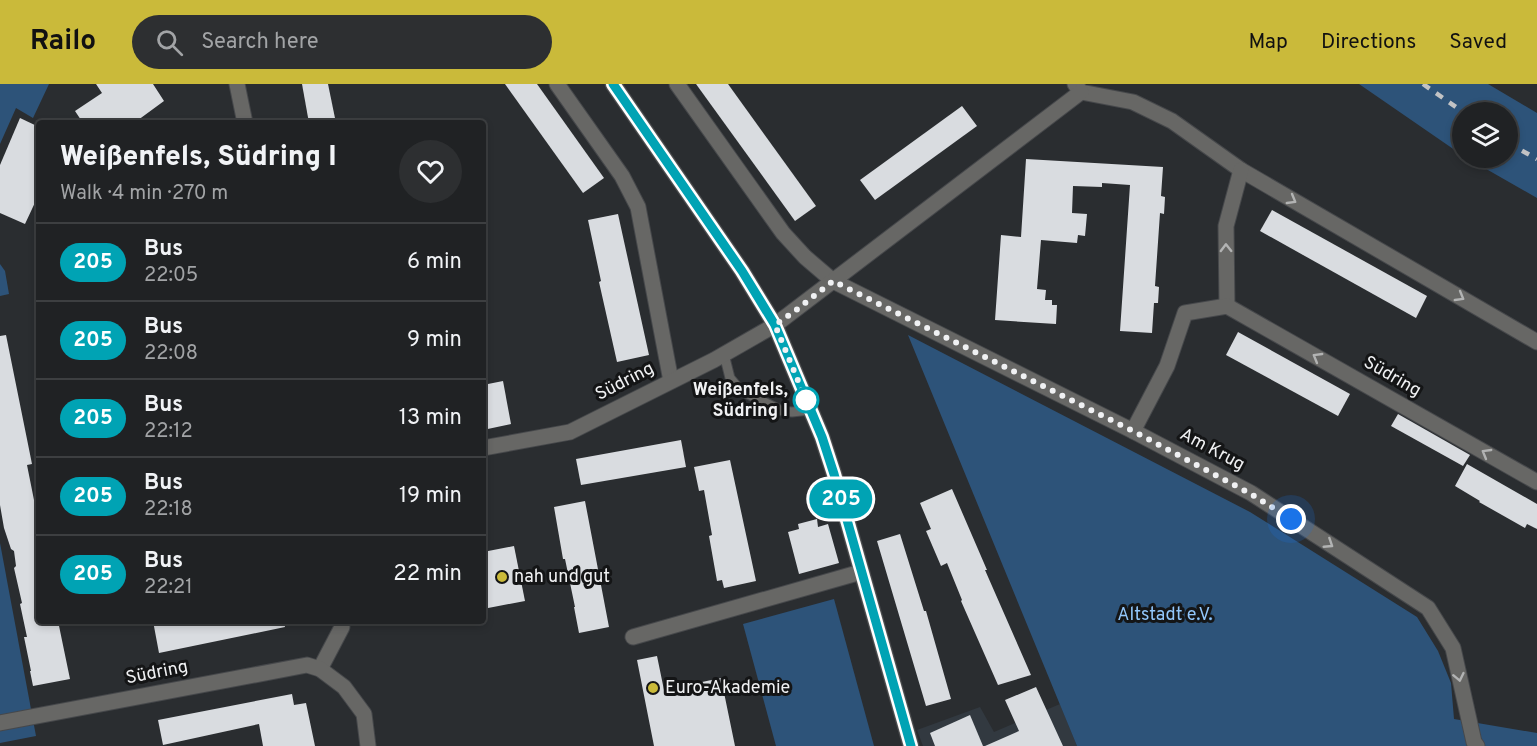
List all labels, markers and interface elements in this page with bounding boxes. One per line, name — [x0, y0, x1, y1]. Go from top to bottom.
search box — [132, 15, 552, 69]
text: Railo — [30, 24, 96, 60]
icon: search — [153, 26, 186, 59]
text: Search here — [201, 29, 319, 56]
text: Map — [1248, 29, 1288, 56]
text: Directions — [1321, 29, 1416, 56]
text: Saved — [1449, 29, 1507, 56]
map controls — [1452, 102, 1518, 168]
button: layers — [1452, 102, 1518, 168]
text: Weißenfels, Südring I — [60, 140, 337, 176]
button: heart — [399, 140, 462, 203]
text: Walk · 4 min · 270 m — [60, 181, 228, 207]
one-way arrow — [1286, 192, 1296, 204]
text: Bus — [144, 236, 183, 263]
one-way arrow — [1220, 243, 1232, 252]
text: 205 — [73, 249, 113, 276]
text: 6 min — [407, 249, 462, 276]
text: 22:05 — [144, 263, 198, 289]
one-way arrow — [1454, 290, 1464, 302]
text: Bus — [144, 314, 183, 341]
text: 205 — [73, 327, 113, 354]
text: 9 min — [407, 327, 462, 354]
text: 22:08 — [144, 341, 198, 367]
street label: Südring — [1359, 351, 1425, 403]
one-way arrow — [1312, 353, 1323, 364]
street label: Südring — [592, 357, 658, 407]
place label: Weißenfels, Südring I — [693, 379, 788, 423]
marker: Weißenfels, Südring I — [793, 387, 819, 413]
text: Bus — [144, 392, 183, 419]
text: 205 — [73, 405, 113, 432]
text: 13 min — [399, 405, 462, 432]
text: 22:12 — [144, 419, 193, 445]
street label: Am Krug — [1175, 423, 1249, 477]
one-way arrow — [1482, 449, 1492, 461]
text: Bus — [144, 470, 183, 497]
line badge: 205 — [806, 480, 876, 518]
text: 205 — [73, 483, 113, 510]
text: 19 min — [399, 483, 462, 510]
text: 205 — [821, 486, 861, 513]
text: 22:18 — [144, 497, 193, 523]
your location — [1276, 504, 1306, 534]
one-way arrow — [1322, 537, 1333, 548]
text: Bus — [144, 548, 183, 575]
text: 205 — [73, 561, 113, 588]
text: 22 min — [393, 561, 462, 588]
place label: nah und gut — [514, 566, 610, 589]
marker: nah und gut — [495, 570, 509, 584]
text: 22:21 — [144, 575, 193, 601]
park label: Altstadt e.V. — [1117, 604, 1213, 627]
street label: Südring — [124, 656, 190, 690]
one-way arrow — [1452, 672, 1465, 682]
place label: Euro-Akademie — [665, 677, 790, 700]
marker: Euro-Akademie — [646, 681, 660, 695]

